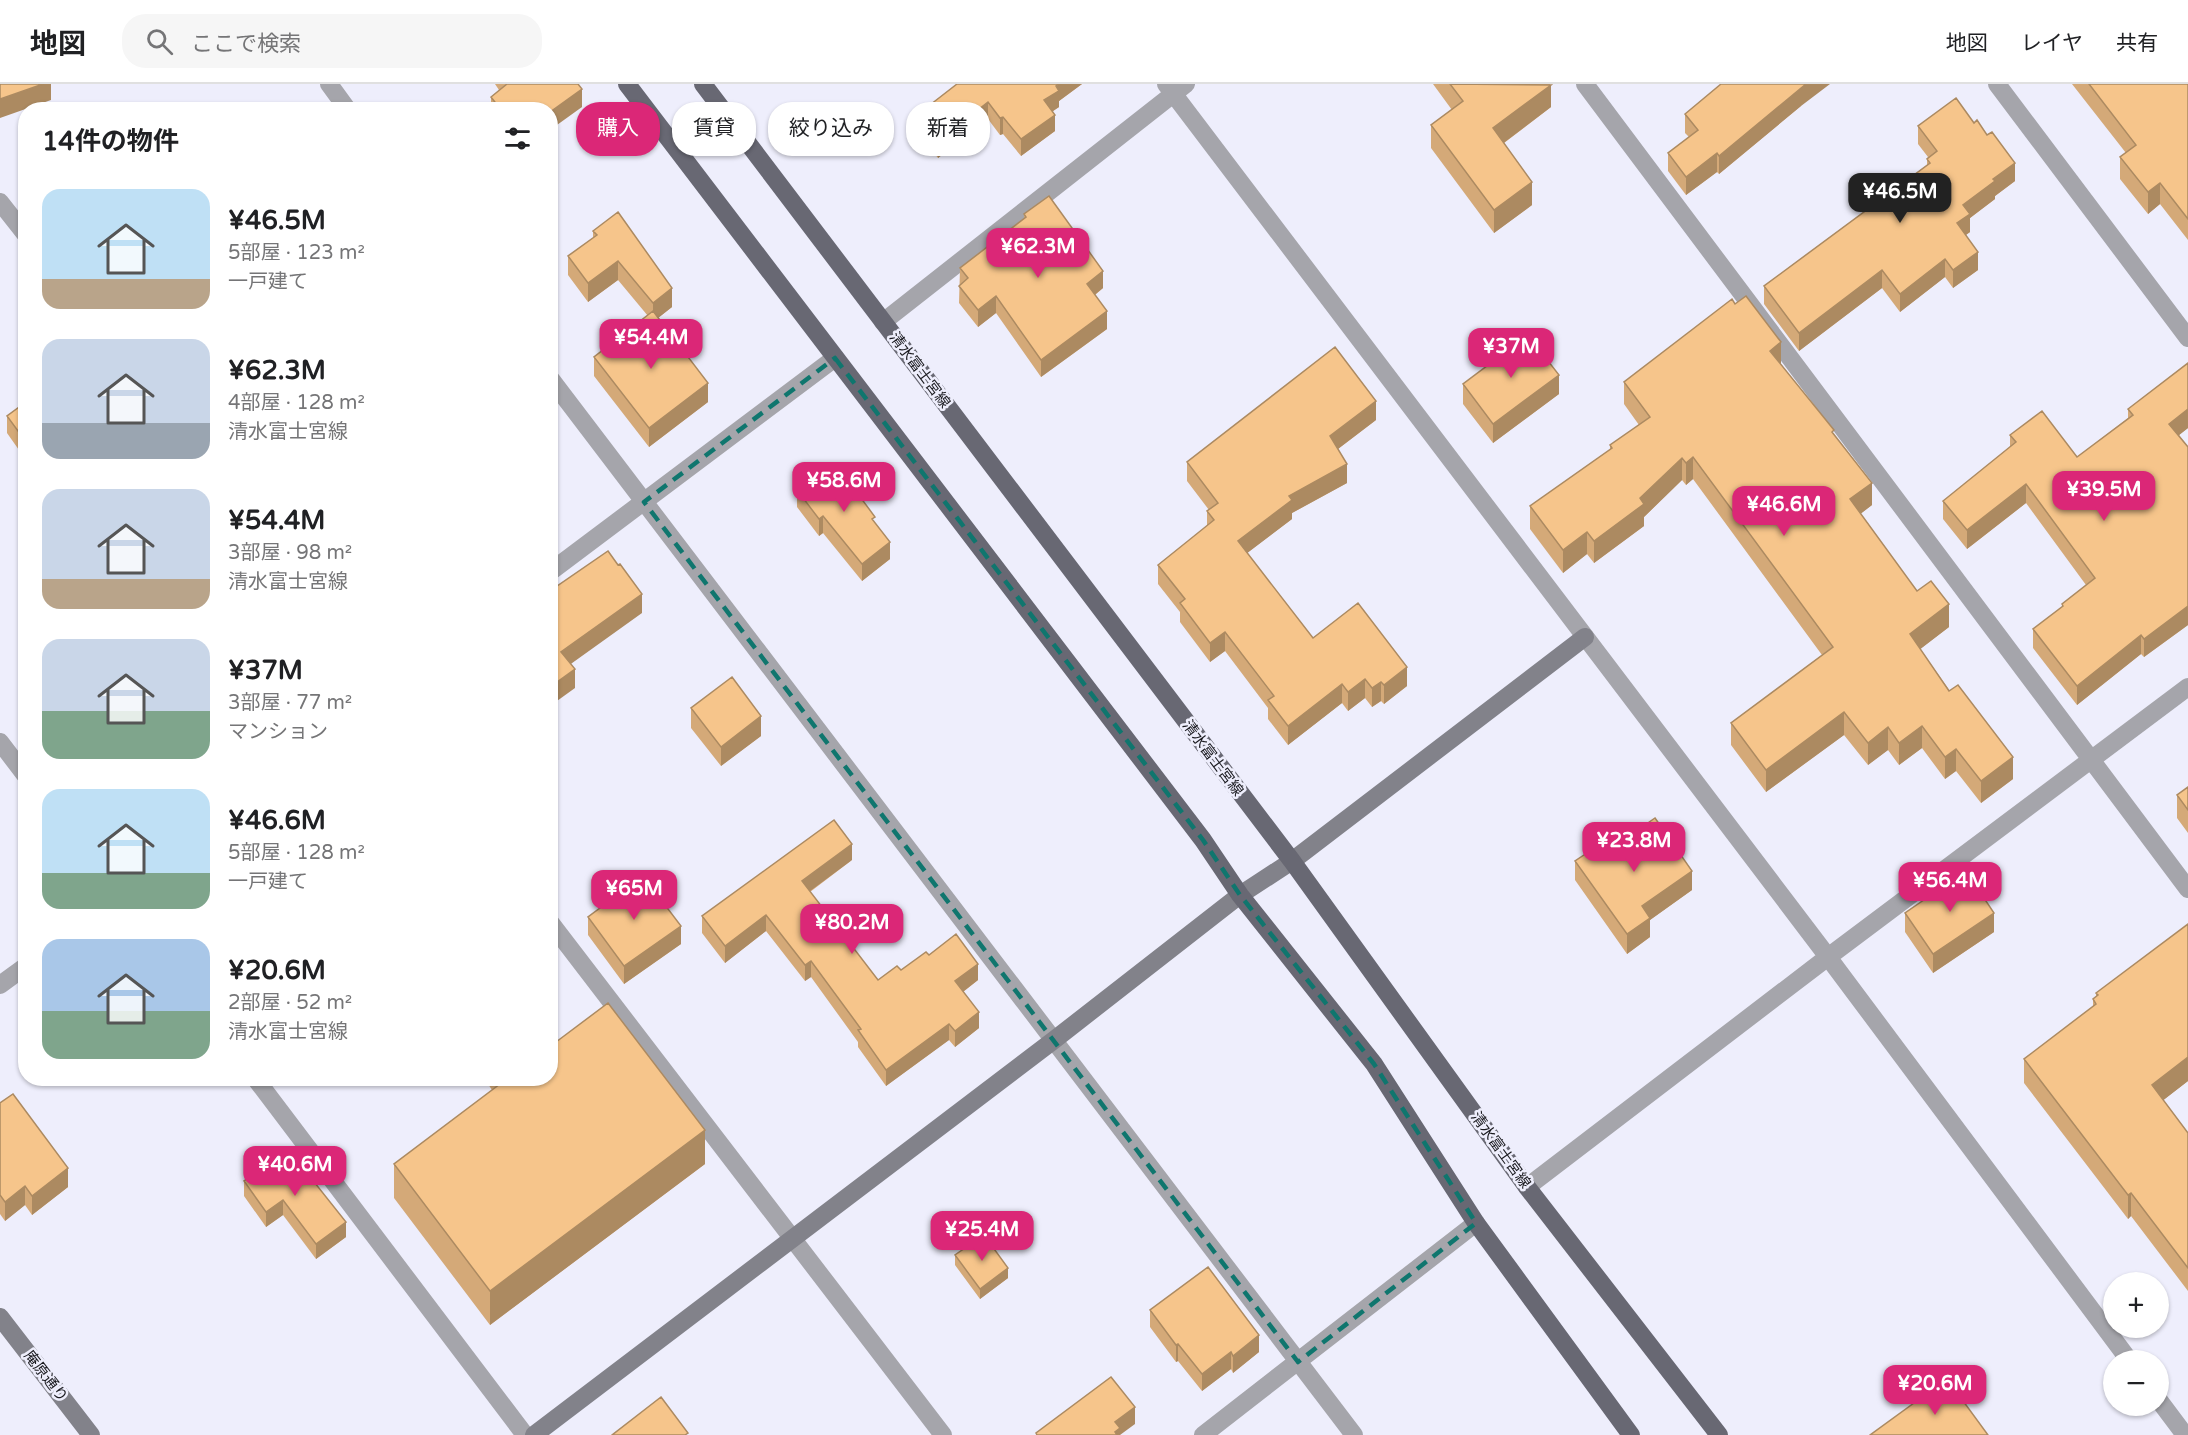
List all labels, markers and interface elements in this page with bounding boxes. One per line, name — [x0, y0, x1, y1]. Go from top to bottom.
search box — [122, 14, 542, 68]
icon: search — [143, 25, 176, 58]
text: 地図 — [30, 27, 86, 61]
text: ここで検索 — [191, 31, 301, 57]
text: 地図 — [1946, 31, 1988, 56]
text: レイヤ — [2021, 31, 2083, 56]
text: 共有 — [2116, 31, 2158, 56]
chip: 購入 — [576, 102, 660, 156]
chip: 賃貸 — [672, 102, 756, 156]
chip: 絞り込み — [768, 102, 894, 156]
chip: 新着 — [906, 102, 990, 156]
icon: filters — [501, 122, 534, 155]
text: 14件の物件 — [42, 126, 179, 157]
pin: ¥46.5M — [1851, 173, 1949, 224]
text: ¥46.5M — [1862, 180, 1938, 204]
text: ¥46.5M — [228, 205, 326, 236]
icon: home — [90, 213, 162, 285]
pin: ¥62.3M — [989, 228, 1087, 279]
text: ¥62.3M — [1000, 235, 1076, 259]
text: 5部屋 · 123 m² — [228, 241, 365, 265]
text: 一戸建て — [228, 270, 308, 294]
pin: ¥54.4M — [602, 319, 700, 370]
text: ¥54.4M — [614, 326, 688, 350]
pin: ¥37M — [1475, 328, 1547, 379]
street label: 清水富士宮線 — [886, 329, 954, 411]
text: ¥37M — [1482, 335, 1540, 359]
text: ¥62.3M — [228, 355, 326, 386]
icon: home — [90, 363, 162, 435]
text: 4部屋 · 128 m² — [228, 391, 365, 415]
text: 清水富士宮線 — [228, 420, 348, 444]
pin: ¥58.6M — [795, 462, 893, 513]
text: ¥58.6M — [806, 469, 882, 493]
pin: ¥39.5M — [2055, 471, 2153, 522]
text: ¥39.5M — [2066, 478, 2142, 502]
pin: ¥46.6M — [1735, 486, 1833, 537]
text: ¥46.6M — [1746, 493, 1822, 517]
text: ¥54.4M — [228, 505, 325, 536]
icon: home — [90, 513, 162, 585]
text: 3部屋 · 98 m² — [228, 541, 352, 565]
text: 清水富士宮線 — [228, 570, 348, 594]
text: ¥37M — [228, 655, 303, 686]
icon: home — [90, 663, 162, 735]
text: 3部屋 · 77 m² — [228, 691, 352, 715]
street label: 清水富士宮線 — [1179, 717, 1247, 799]
text: マンション — [228, 720, 328, 744]
text: ¥46.6M — [228, 805, 326, 836]
icon: home — [90, 813, 162, 885]
pin: ¥23.8M — [1585, 822, 1683, 873]
text: ¥23.8M — [1596, 829, 1672, 853]
text: 5部屋 · 128 m² — [228, 841, 365, 865]
pin: ¥56.4M — [1901, 862, 1999, 913]
text: ¥56.4M — [1913, 869, 1987, 893]
text: 一戸建て — [228, 870, 308, 894]
pin: ¥65M — [598, 870, 670, 921]
text: ¥65M — [605, 877, 663, 901]
pin: ¥80.2M — [803, 904, 901, 955]
text: ¥80.2M — [814, 911, 890, 935]
text: ¥20.6M — [228, 955, 326, 986]
icon: home — [90, 963, 162, 1035]
text: 2部屋 · 52 m² — [228, 991, 352, 1015]
text: 清水富士宮線 — [228, 1020, 348, 1044]
street label: 清水富士宮線 — [1467, 1108, 1535, 1192]
pin: ¥40.6M — [246, 1146, 344, 1197]
text: ¥40.6M — [257, 1153, 333, 1177]
pin: ¥25.4M — [933, 1211, 1031, 1262]
text: ¥25.4M — [945, 1218, 1019, 1242]
map controls — [2103, 1272, 2169, 1416]
button: + — [2103, 1272, 2169, 1338]
street label: 庵原通り — [20, 1347, 72, 1405]
button: − — [2103, 1350, 2169, 1416]
pin: ¥20.6M — [1886, 1365, 1984, 1416]
text: ¥20.6M — [1897, 1372, 1973, 1396]

